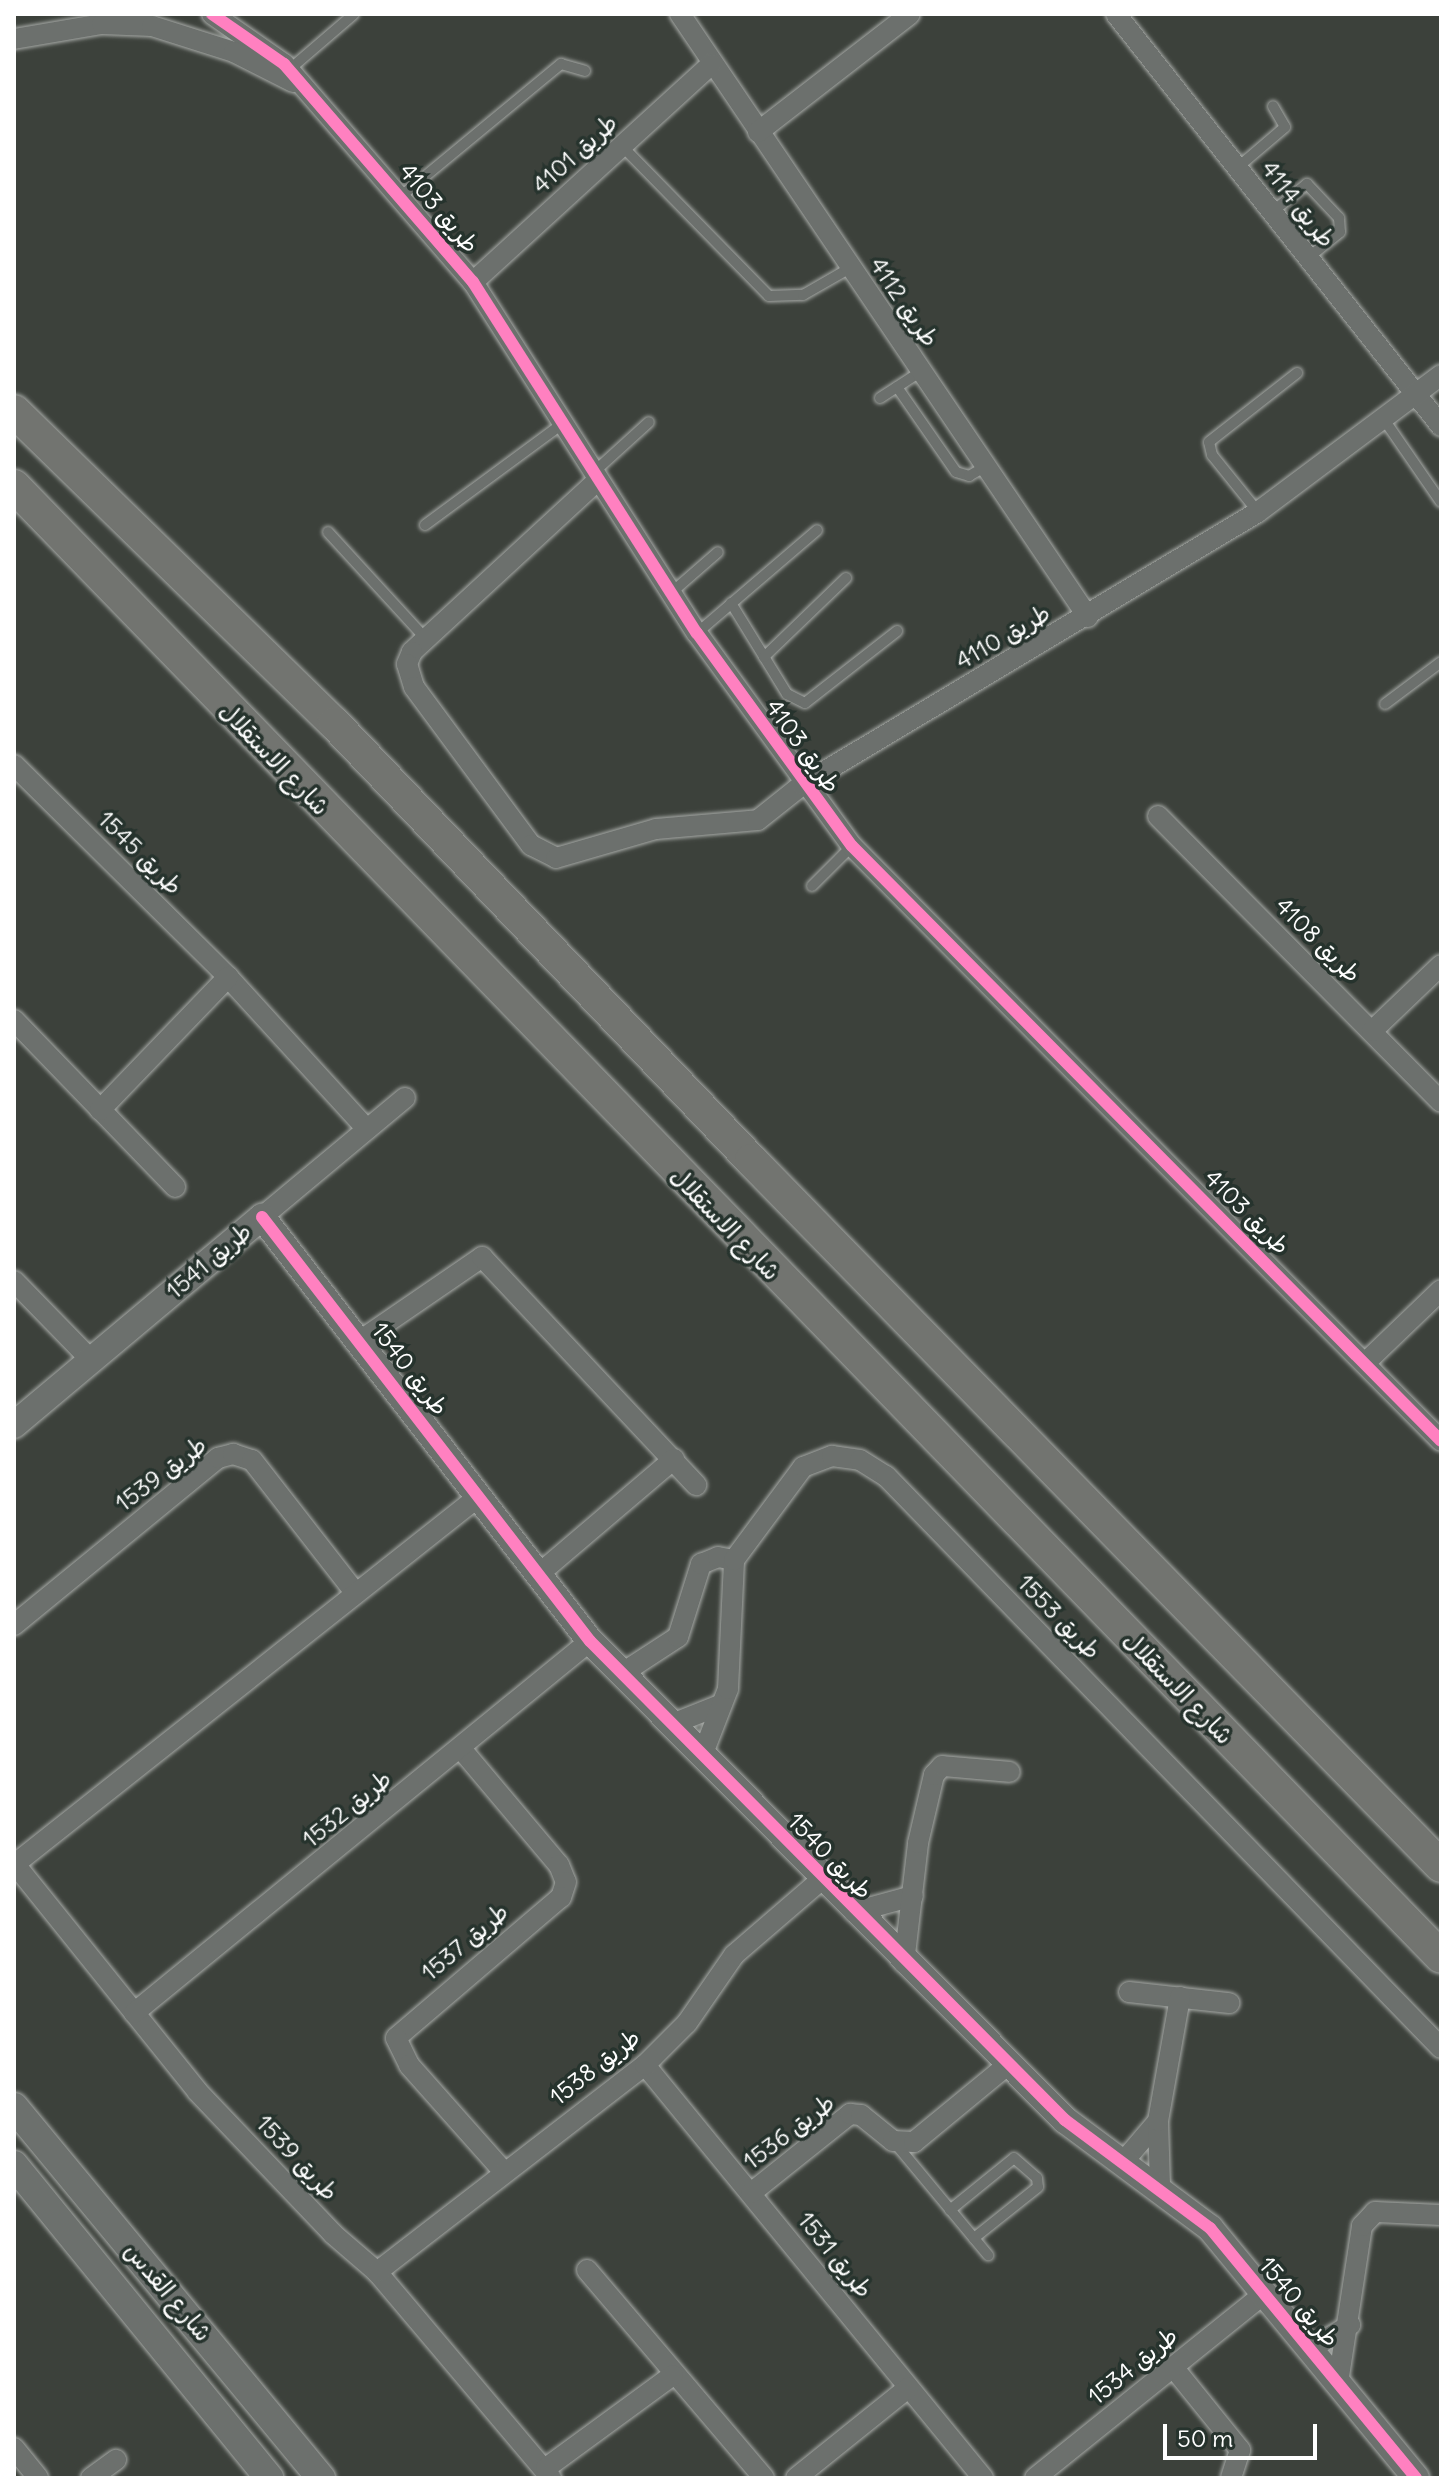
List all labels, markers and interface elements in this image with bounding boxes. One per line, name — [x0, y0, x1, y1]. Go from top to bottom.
street label: طريق 4101 — [527, 108, 623, 200]
street label: طريق 4114 — [1255, 155, 1341, 253]
street label: طريق 4103 — [393, 157, 485, 259]
street label: طريق 4112 — [864, 252, 944, 352]
street label: طريق 4110 — [951, 598, 1055, 676]
street label: طريق 4103 — [759, 694, 847, 798]
street label: شارع الاستقلال — [213, 697, 335, 821]
street label: طريق 1545 — [92, 805, 188, 901]
street label: طريق 4108 — [1269, 891, 1367, 989]
street label: شارع الاستقلال — [664, 1162, 786, 1286]
street label: طريق 4103 — [1198, 1163, 1296, 1261]
street label: طريق 1541 — [160, 1217, 258, 1305]
street label: طريق 1540 — [366, 1317, 454, 1421]
street label: طريق 1539 — [110, 1430, 212, 1518]
street label: طريق 1553 — [1012, 1569, 1106, 1665]
street label: شارع الاستقلال — [1117, 1626, 1239, 1750]
street label: طريق 1532 — [297, 1764, 397, 1854]
street label: طريق 1540 — [782, 1807, 878, 1905]
street label: طريق 1537 — [416, 1897, 514, 1987]
street label: طريق 1538 — [544, 2023, 646, 2111]
street label: طريق 1536 — [738, 2088, 840, 2176]
street label: طريق 1539 — [250, 2109, 344, 2207]
street label: طريق 1531 — [792, 2206, 878, 2304]
street label: شارع القدس — [118, 2237, 218, 2347]
street label: طريق 1540 — [1253, 2251, 1345, 2353]
street label: طريق 1534 — [1082, 2321, 1184, 2411]
scale bar — [1167, 2408, 1321, 2458]
text: 50 m — [1177, 2423, 1233, 2453]

